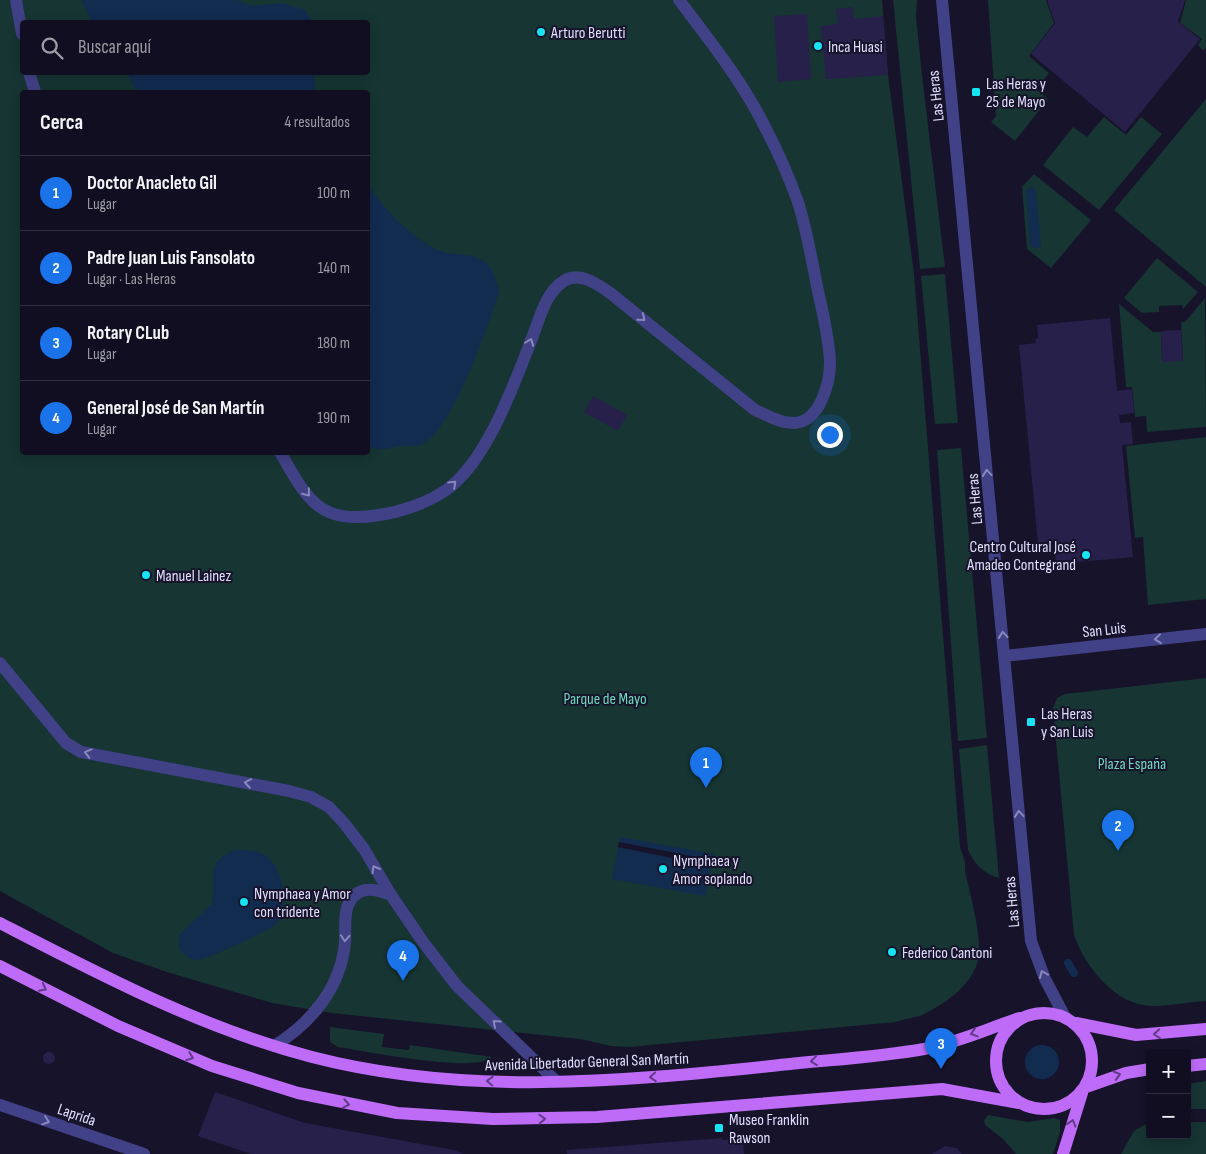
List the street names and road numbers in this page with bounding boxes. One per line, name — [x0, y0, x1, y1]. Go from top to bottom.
street label: Las Heras — [924, 69, 949, 122]
street label: Las Heras — [964, 472, 987, 525]
street label: San Luis — [1081, 619, 1127, 642]
street label: Las Heras — [1001, 875, 1024, 928]
street label: Avenida Libertador General San Martín — [484, 1049, 689, 1076]
street label: Laprida — [55, 1100, 98, 1131]

